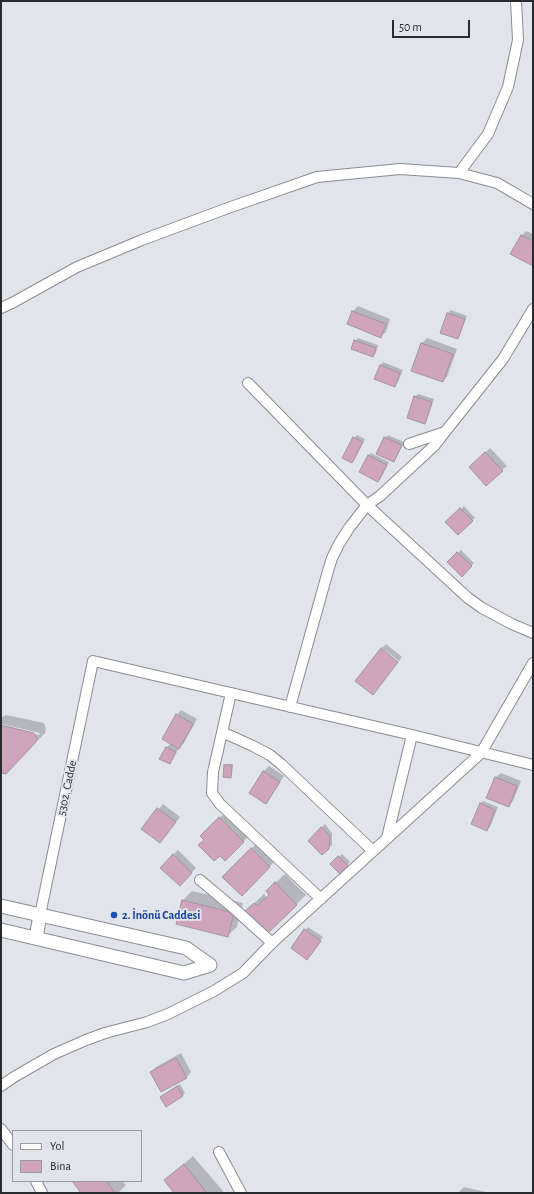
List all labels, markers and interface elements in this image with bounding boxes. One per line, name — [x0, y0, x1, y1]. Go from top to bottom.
scale bar — [394, 12, 472, 38]
text: 50 m — [399, 21, 422, 33]
street label: 5302. Cadde — [54, 759, 80, 817]
place label: 2. İnönü Caddesi — [122, 908, 200, 922]
marker: 2. İnönü Caddesi — [109, 910, 119, 920]
legend — [12, 1130, 142, 1182]
text: Yol — [50, 1140, 64, 1152]
text: Bina — [50, 1160, 71, 1172]

